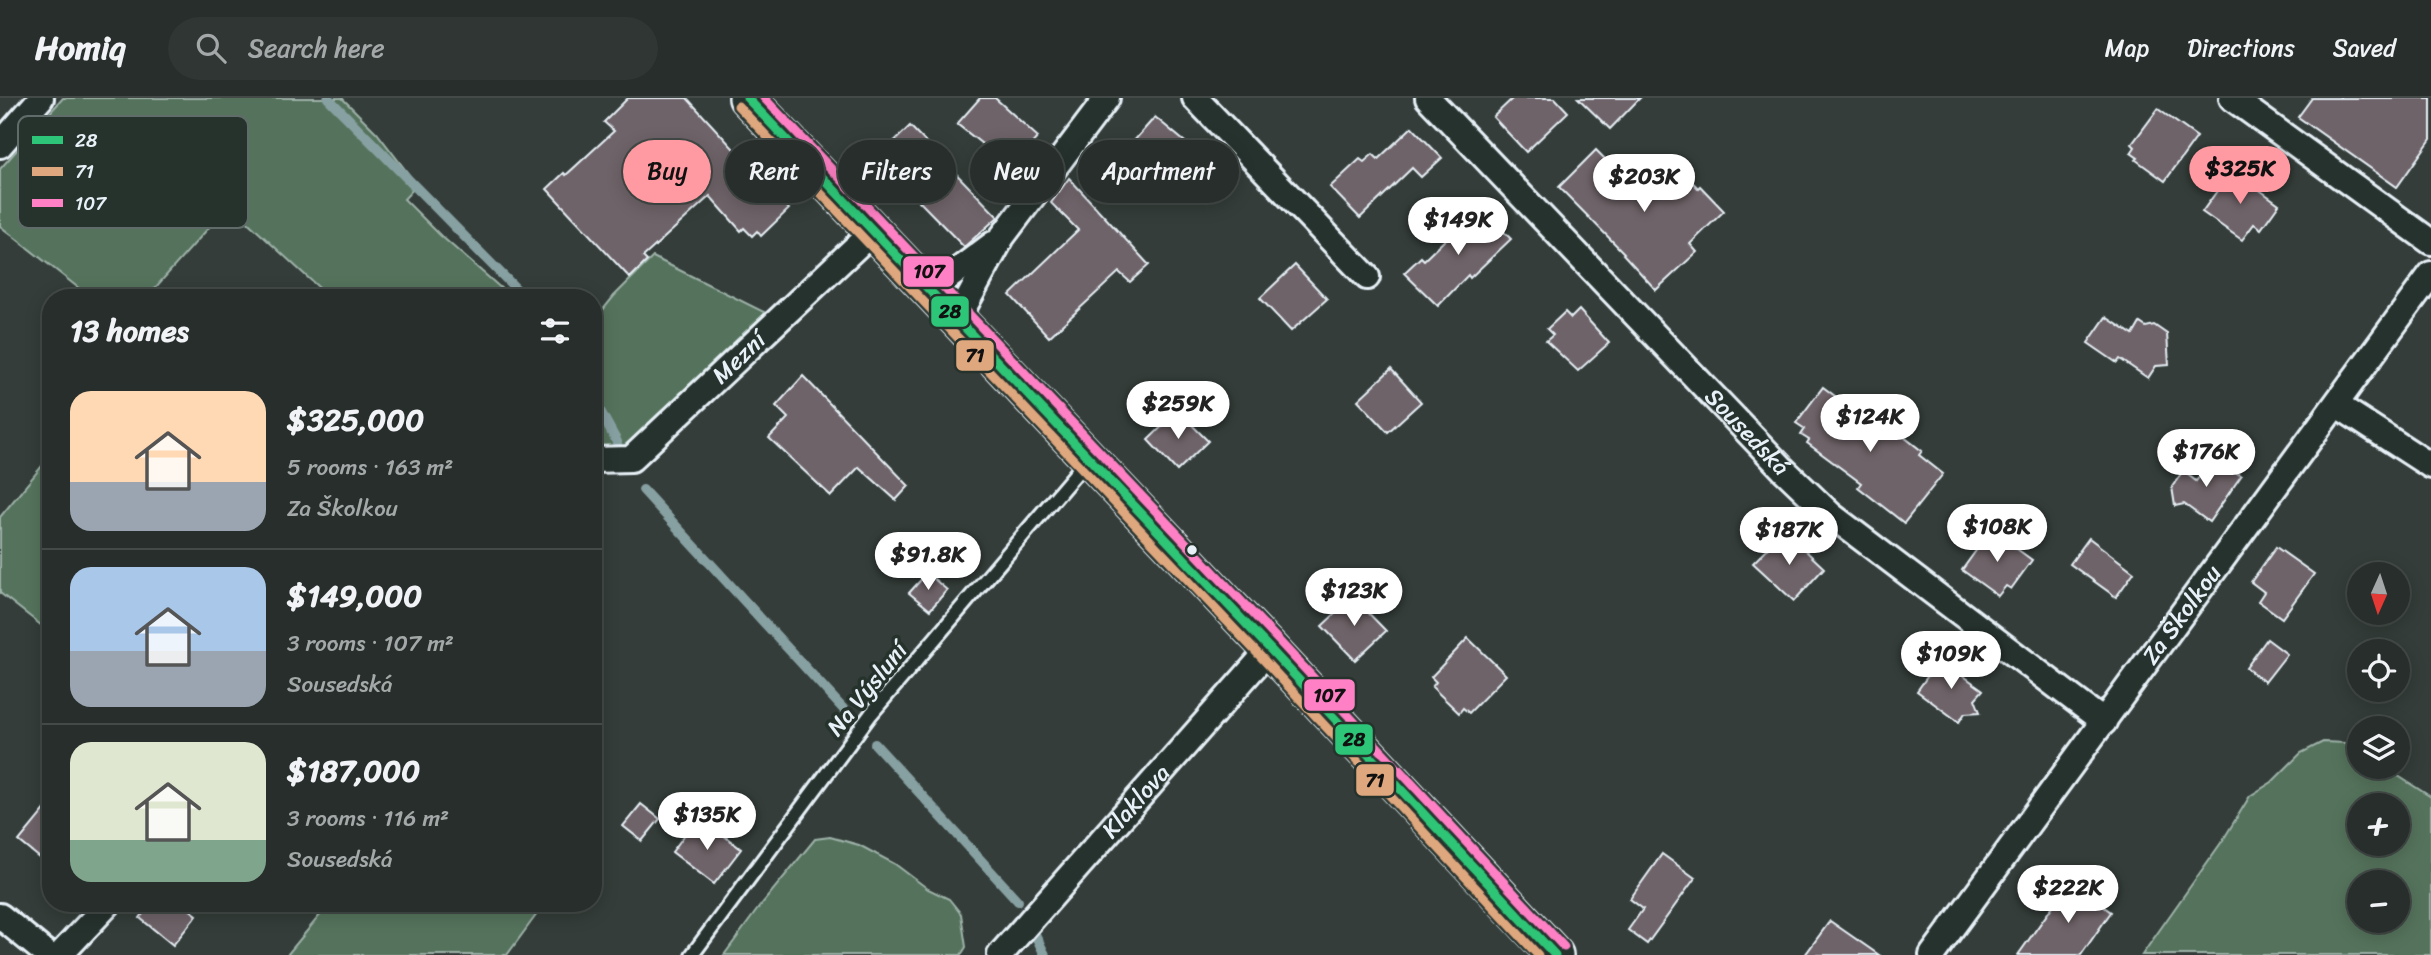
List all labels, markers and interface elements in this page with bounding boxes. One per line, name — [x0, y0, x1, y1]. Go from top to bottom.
search box — [168, 17, 658, 80]
text: Homiq — [35, 19, 126, 77]
text: Search here — [248, 25, 385, 71]
text: Map — [2105, 27, 2149, 69]
text: Directions — [2187, 27, 2295, 69]
text: Saved — [2333, 27, 2396, 69]
icon: search — [192, 29, 230, 67]
legend — [18, 116, 248, 228]
text: 28 — [75, 124, 98, 157]
chip: Buy — [623, 140, 711, 203]
chip: Rent — [725, 140, 824, 203]
chip: Filters — [838, 140, 956, 203]
chip: New — [970, 140, 1064, 203]
chip: Apartment — [1078, 140, 1239, 203]
pin: $325K — [2191, 146, 2289, 206]
text: $325K — [2205, 148, 2275, 189]
text: 71 — [75, 155, 94, 188]
pin: $203K — [1595, 155, 1693, 214]
text: $203K — [1609, 156, 1679, 197]
text: 107 — [75, 187, 107, 220]
pin: $149K — [1409, 198, 1507, 257]
text: $149K — [1424, 199, 1492, 240]
line badge: 107 — [902, 255, 955, 288]
text: 107 — [913, 255, 947, 288]
line badge: 28 — [930, 295, 970, 328]
text: 28 — [938, 295, 962, 328]
text: 13 homes — [70, 304, 189, 358]
icon: filters — [536, 312, 574, 350]
street label: Mezní — [701, 318, 778, 394]
line badge: 71 — [955, 339, 995, 372]
text: 71 — [965, 339, 985, 372]
street label: Sousedská — [1694, 378, 1801, 486]
pin: $259K — [1129, 382, 1227, 441]
text: $259K — [1143, 383, 1213, 424]
text: $325,000 — [287, 393, 424, 447]
pin: $124K — [1821, 394, 1919, 454]
text: $124K — [1837, 396, 1903, 437]
icon: home — [126, 419, 210, 503]
pin: $176K — [2157, 430, 2255, 489]
text: $176K — [2173, 431, 2239, 472]
text: 5 rooms · 163 m² — [287, 447, 453, 488]
text: Za Školkou — [287, 488, 398, 529]
pin: $108K — [1948, 504, 2046, 564]
text: $108K — [1963, 506, 2031, 547]
pin: $187K — [1740, 508, 1838, 567]
text: $187K — [1756, 509, 1822, 550]
pin: $91.8K — [871, 532, 985, 592]
text: $91.8K — [891, 534, 965, 575]
unlabelled marker — [1185, 543, 1199, 557]
street label: Za Školkou — [2130, 555, 2233, 674]
north arrow — [2347, 562, 2410, 625]
map controls — [2347, 562, 2410, 933]
pin: $123K — [1305, 568, 1403, 628]
text: $149,000 — [287, 569, 422, 623]
text: $123K — [1321, 570, 1387, 611]
icon: home — [126, 595, 210, 679]
text: 3 rooms · 107 m² — [287, 623, 454, 664]
street label: Na Výsluní — [815, 630, 921, 746]
pin: $109K — [1902, 632, 2000, 691]
text: $109K — [1917, 633, 1985, 674]
button: locate — [2347, 639, 2410, 702]
text: Sousedská — [287, 664, 392, 705]
line badge: 107 — [1303, 678, 1356, 712]
text: 107 — [1313, 679, 1347, 712]
button: layers — [2347, 716, 2410, 779]
line badge: 28 — [1334, 723, 1374, 756]
text: 28 — [1342, 723, 1366, 756]
text: $187,000 — [287, 744, 420, 798]
street label: Klaklova — [1091, 754, 1181, 848]
line badge: 71 — [1355, 763, 1395, 797]
text: 71 — [1365, 764, 1385, 797]
icon: home — [126, 770, 210, 854]
pin: $135K — [658, 792, 756, 852]
button: + — [2347, 793, 2410, 856]
text: $135K — [674, 794, 740, 835]
text: 3 rooms · 116 m² — [287, 798, 449, 839]
text: Sousedská — [287, 839, 392, 880]
pin: $222K — [2019, 866, 2117, 925]
text: $222K — [2033, 867, 2103, 908]
button: − — [2347, 870, 2410, 933]

